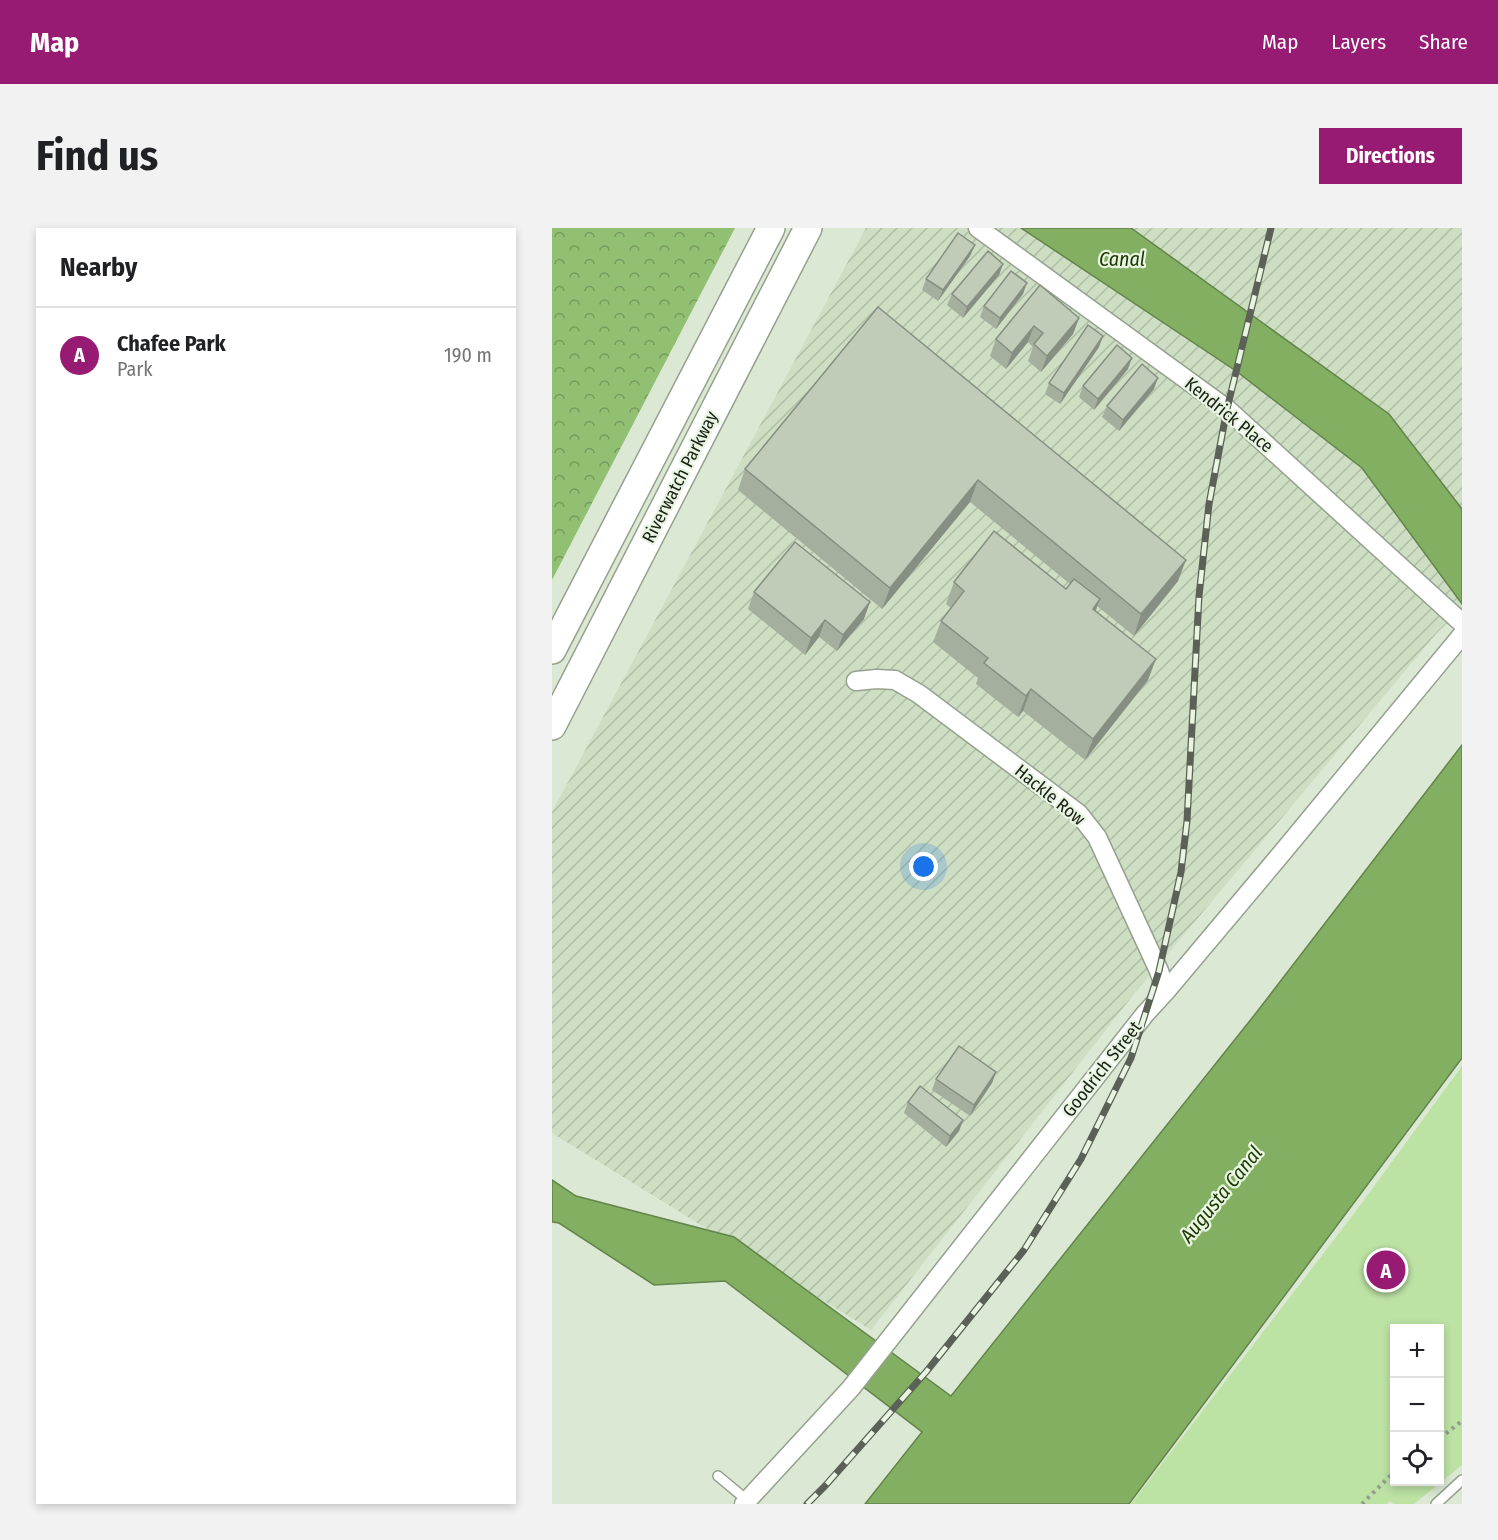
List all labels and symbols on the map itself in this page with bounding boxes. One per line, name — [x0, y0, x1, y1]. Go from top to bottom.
water label: Canal — [1099, 247, 1145, 271]
street label: Kendrick Place — [1180, 373, 1278, 457]
street label: Riverwatch Parkway — [637, 407, 723, 547]
street label: Hackle Row — [1010, 760, 1090, 830]
your location — [909, 852, 938, 881]
street label: Goodrich Street — [1058, 1017, 1146, 1121]
water label: Augusta Canal — [1174, 1141, 1267, 1248]
pin: A — [1366, 1248, 1406, 1292]

